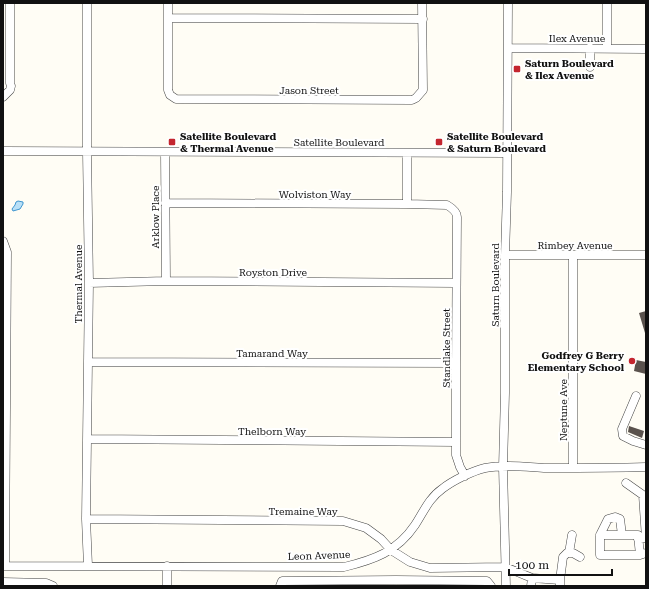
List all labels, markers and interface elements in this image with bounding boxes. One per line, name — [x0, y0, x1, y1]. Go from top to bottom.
street label: Ilex Avenue — [549, 33, 606, 44]
place label: Saturn Boulevard & Ilex Avenue — [525, 58, 614, 81]
marker: Saturn Boulevard & Ilex Avenue — [512, 64, 522, 74]
street label: Jason Street — [279, 85, 339, 96]
place label: Satellite Boulevard & Thermal Avenue — [180, 131, 277, 154]
place label: Satellite Boulevard & Saturn Boulevard — [447, 131, 546, 154]
marker: Satellite Boulevard & Thermal Avenue — [167, 137, 177, 147]
street label: Satellite Boulevard — [294, 137, 385, 148]
marker: Satellite Boulevard & Saturn Boulevard — [434, 137, 444, 147]
street label: Arklow Place — [150, 185, 161, 248]
street label: Wolviston Way — [279, 189, 351, 200]
street label: Rimbey Avenue — [537, 240, 613, 251]
street label: Saturn Boulevard — [490, 243, 501, 327]
street label: Thermal Avenue — [73, 244, 84, 323]
street label: Royston Drive — [239, 267, 308, 278]
street label: Standlake Street — [441, 308, 452, 388]
street label: Tamarand Way — [236, 348, 308, 359]
place label: Godfrey G Berry Elementary School — [528, 350, 625, 373]
marker: Godfrey G Berry Elementary School — [627, 356, 637, 366]
street label: Neptune Ave — [558, 378, 569, 441]
street label: Thelborn Way — [238, 426, 306, 437]
street label: Tremaine Way — [268, 506, 338, 517]
street label: Leon Avenue — [287, 549, 351, 562]
scale bar — [509, 551, 612, 577]
text: 100 m — [515, 558, 549, 572]

